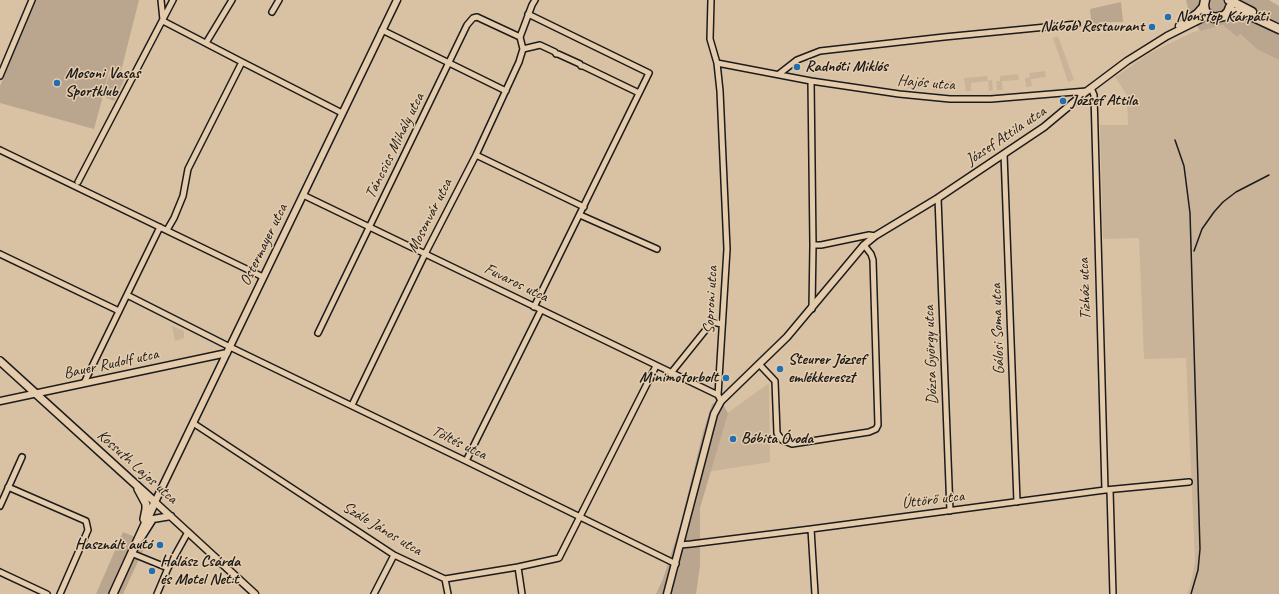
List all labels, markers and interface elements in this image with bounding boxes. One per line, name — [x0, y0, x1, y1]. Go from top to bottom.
place label: Nonstop Kárpáti — [1176, 7, 1268, 27]
marker: Nonstop Kárpáti — [1163, 12, 1173, 22]
place label: Nábob Restaurant — [1040, 17, 1144, 37]
marker: Nábob Restaurant — [1147, 22, 1157, 32]
place label: Radnóti Miklós — [805, 57, 888, 77]
marker: Radnóti Miklós — [792, 62, 802, 72]
place label: Mosoni Vasas Sportklub — [65, 64, 140, 102]
street label: Hajós utca — [897, 71, 955, 95]
marker: Mosoni Vasas Sportklub — [52, 78, 62, 88]
street label: Táncsics Mihály utca — [361, 90, 429, 202]
place label: József Attila — [1071, 91, 1138, 111]
marker: József Attila — [1058, 96, 1068, 106]
street label: József Attila utca — [962, 102, 1050, 170]
street label: Mosonvár utca — [403, 176, 457, 256]
street label: Ostermayer utca — [236, 201, 292, 289]
street label: Tízház utca — [1074, 258, 1096, 320]
street label: Fuvaros utca — [481, 259, 551, 307]
street label: Soproni utca — [700, 266, 722, 334]
street label: Gálosi Soma utca — [987, 283, 1009, 375]
street label: Dózsa György utca — [920, 305, 942, 405]
street label: Bauer Rudolf utca — [62, 345, 160, 383]
place label: Steurer József emlékkereszt — [788, 350, 865, 388]
marker: Steurer József emlékkereszt — [775, 364, 785, 374]
place label: Minimotorbolt — [639, 368, 718, 388]
marker: Minimotorbolt — [721, 373, 731, 383]
street label: Töltés utca — [428, 421, 490, 465]
street label: Kossuth Lajos utca — [93, 426, 181, 508]
place label: Bóbita Óvoda — [741, 429, 813, 449]
marker: Bóbita Óvoda — [728, 434, 738, 444]
street label: Úttörő utca — [901, 487, 965, 513]
street label: Szále János utca — [339, 498, 425, 560]
place label: Használt autó — [75, 535, 152, 555]
marker: Használt autó — [155, 540, 165, 550]
place label: Halász Csárda és Motel Net.t — [160, 552, 240, 590]
marker: Halász Csárda és Motel Net.t — [147, 566, 157, 576]

